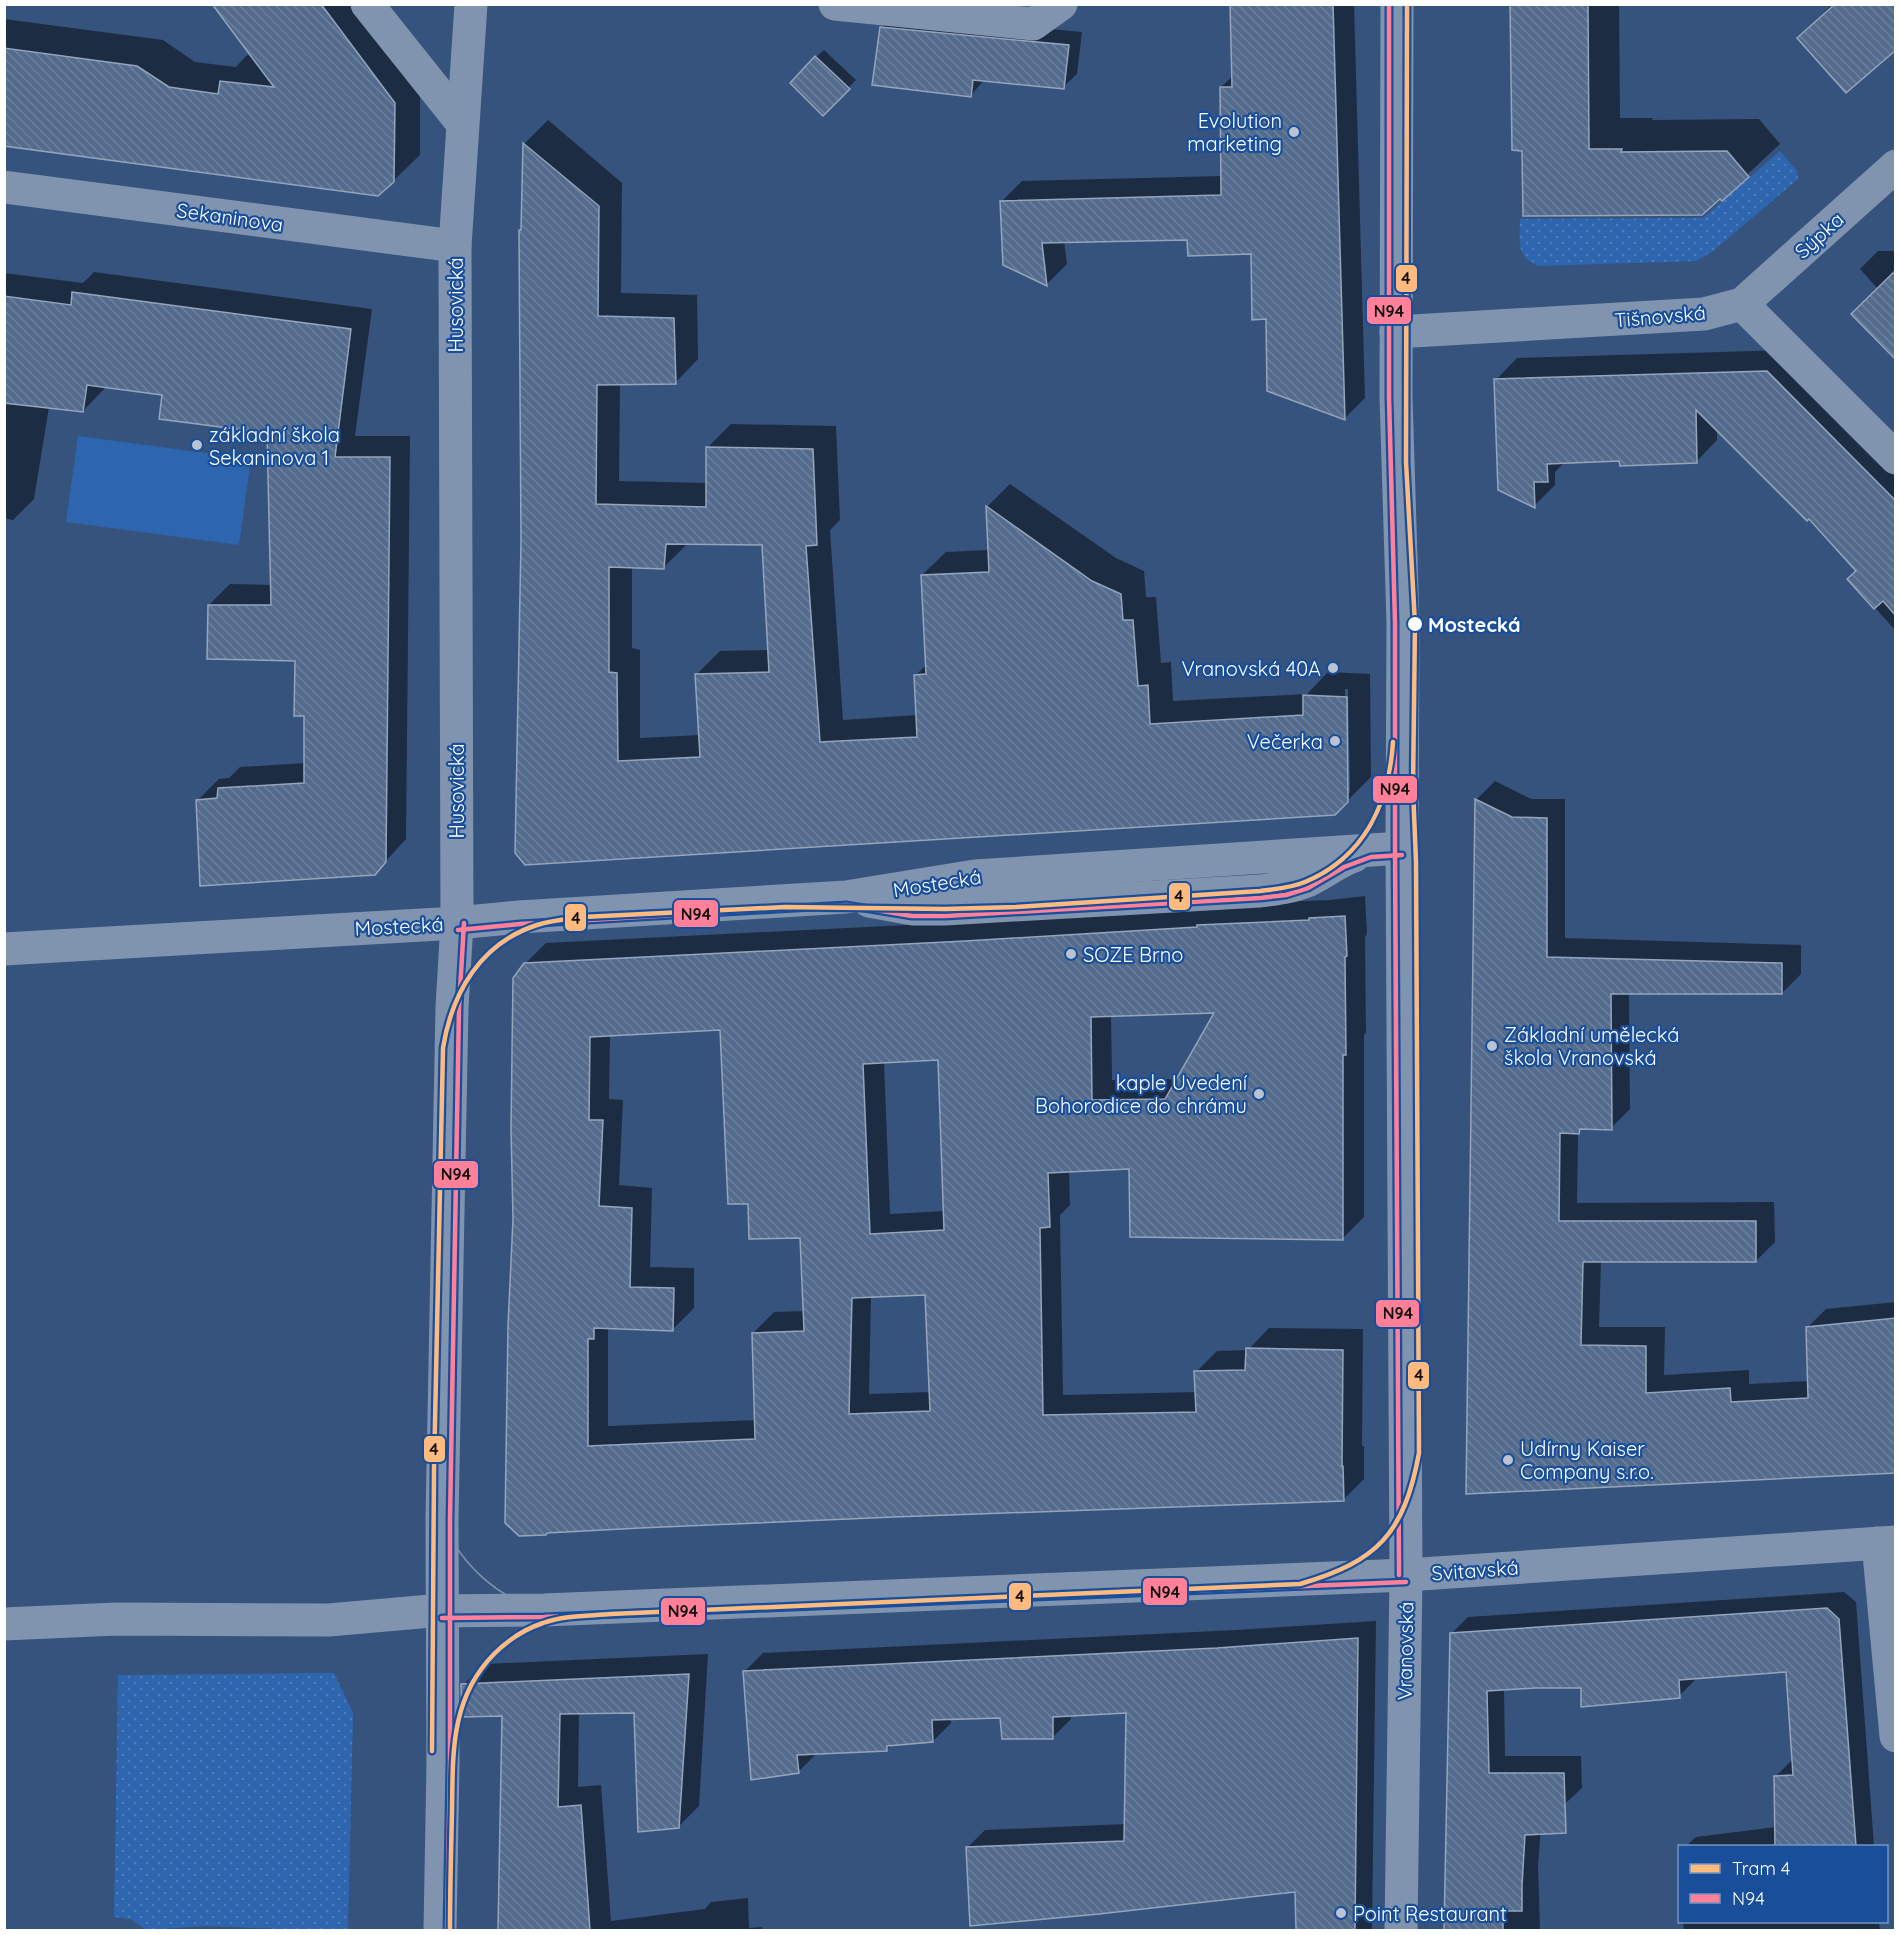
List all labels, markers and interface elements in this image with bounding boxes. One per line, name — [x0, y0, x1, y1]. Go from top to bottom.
place label: Evolution marketing — [1187, 108, 1282, 156]
marker: Evolution marketing — [1287, 125, 1301, 139]
street label: Sekaninova — [175, 197, 285, 237]
street label: Sýpka — [1789, 206, 1849, 264]
street label: Husovická — [443, 257, 468, 353]
line badge: 4 — [1395, 264, 1418, 293]
text: 4 — [1401, 268, 1411, 288]
line badge: N94 — [1366, 296, 1412, 325]
street label: Tišnovská — [1613, 300, 1707, 332]
text: N94 — [1374, 301, 1405, 321]
place label: základní škola Sekaninova 1 — [209, 422, 340, 470]
marker: základní škola Sekaninova 1 — [190, 438, 204, 452]
place label: Mostecká — [1428, 612, 1521, 637]
marker: Mostecká — [1406, 615, 1424, 633]
place label: Vranovská 40A — [1182, 656, 1321, 681]
marker: Vranovská 40A — [1326, 661, 1340, 675]
place label: Večerka — [1247, 729, 1323, 754]
marker: Večerka — [1328, 734, 1342, 748]
street label: Husovická — [444, 743, 469, 839]
line badge: N94 — [1372, 775, 1418, 804]
text: N94 — [1380, 779, 1411, 799]
street label: Mostecká — [891, 864, 983, 902]
line badge: 4 — [1168, 882, 1191, 911]
text: 4 — [1174, 886, 1184, 906]
line badge: N94 — [673, 899, 719, 928]
line badge: 4 — [564, 903, 587, 932]
text: N94 — [681, 904, 712, 924]
text: 4 — [571, 908, 581, 928]
street label: Mostecká — [354, 911, 444, 941]
place label: SOZE Brno — [1083, 942, 1183, 967]
marker: SOZE Brno — [1064, 947, 1078, 961]
place label: Základní umělecká škola Vranovská — [1504, 1022, 1679, 1070]
marker: Základní umělecká škola Vranovská — [1485, 1039, 1499, 1053]
place label: kaple Uvedení Bohorodice do chrámu — [1035, 1070, 1248, 1118]
marker: kaple Uvedení Bohorodice do chrámu — [1252, 1087, 1266, 1101]
line badge: N94 — [433, 1160, 479, 1189]
text: N94 — [441, 1164, 472, 1184]
line badge: N94 — [1375, 1299, 1420, 1328]
text: N94 — [1383, 1303, 1414, 1323]
line badge: 4 — [1407, 1361, 1430, 1390]
text: 4 — [1414, 1365, 1424, 1385]
line badge: 4 — [423, 1435, 446, 1463]
place label: Udírny Kaiser Company s.r.o. — [1520, 1436, 1654, 1484]
text: 4 — [429, 1439, 439, 1459]
marker: Udírny Kaiser Company s.r.o. — [1501, 1453, 1515, 1467]
street label: Svitavská — [1431, 1554, 1519, 1586]
line badge: N94 — [1142, 1577, 1188, 1606]
line badge: 4 — [1008, 1582, 1032, 1611]
text: N94 — [1150, 1582, 1181, 1602]
text: 4 — [1015, 1586, 1025, 1606]
line badge: N94 — [660, 1597, 706, 1626]
text: N94 — [668, 1601, 699, 1621]
street label: Vranovská — [1392, 1601, 1418, 1701]
legend — [1678, 1845, 1888, 1923]
text: Tram 4 — [1732, 1857, 1790, 1880]
text: N94 — [1732, 1887, 1765, 1910]
place label: Point Restaurant — [1353, 1901, 1507, 1926]
marker: Point Restaurant — [1334, 1906, 1348, 1920]

